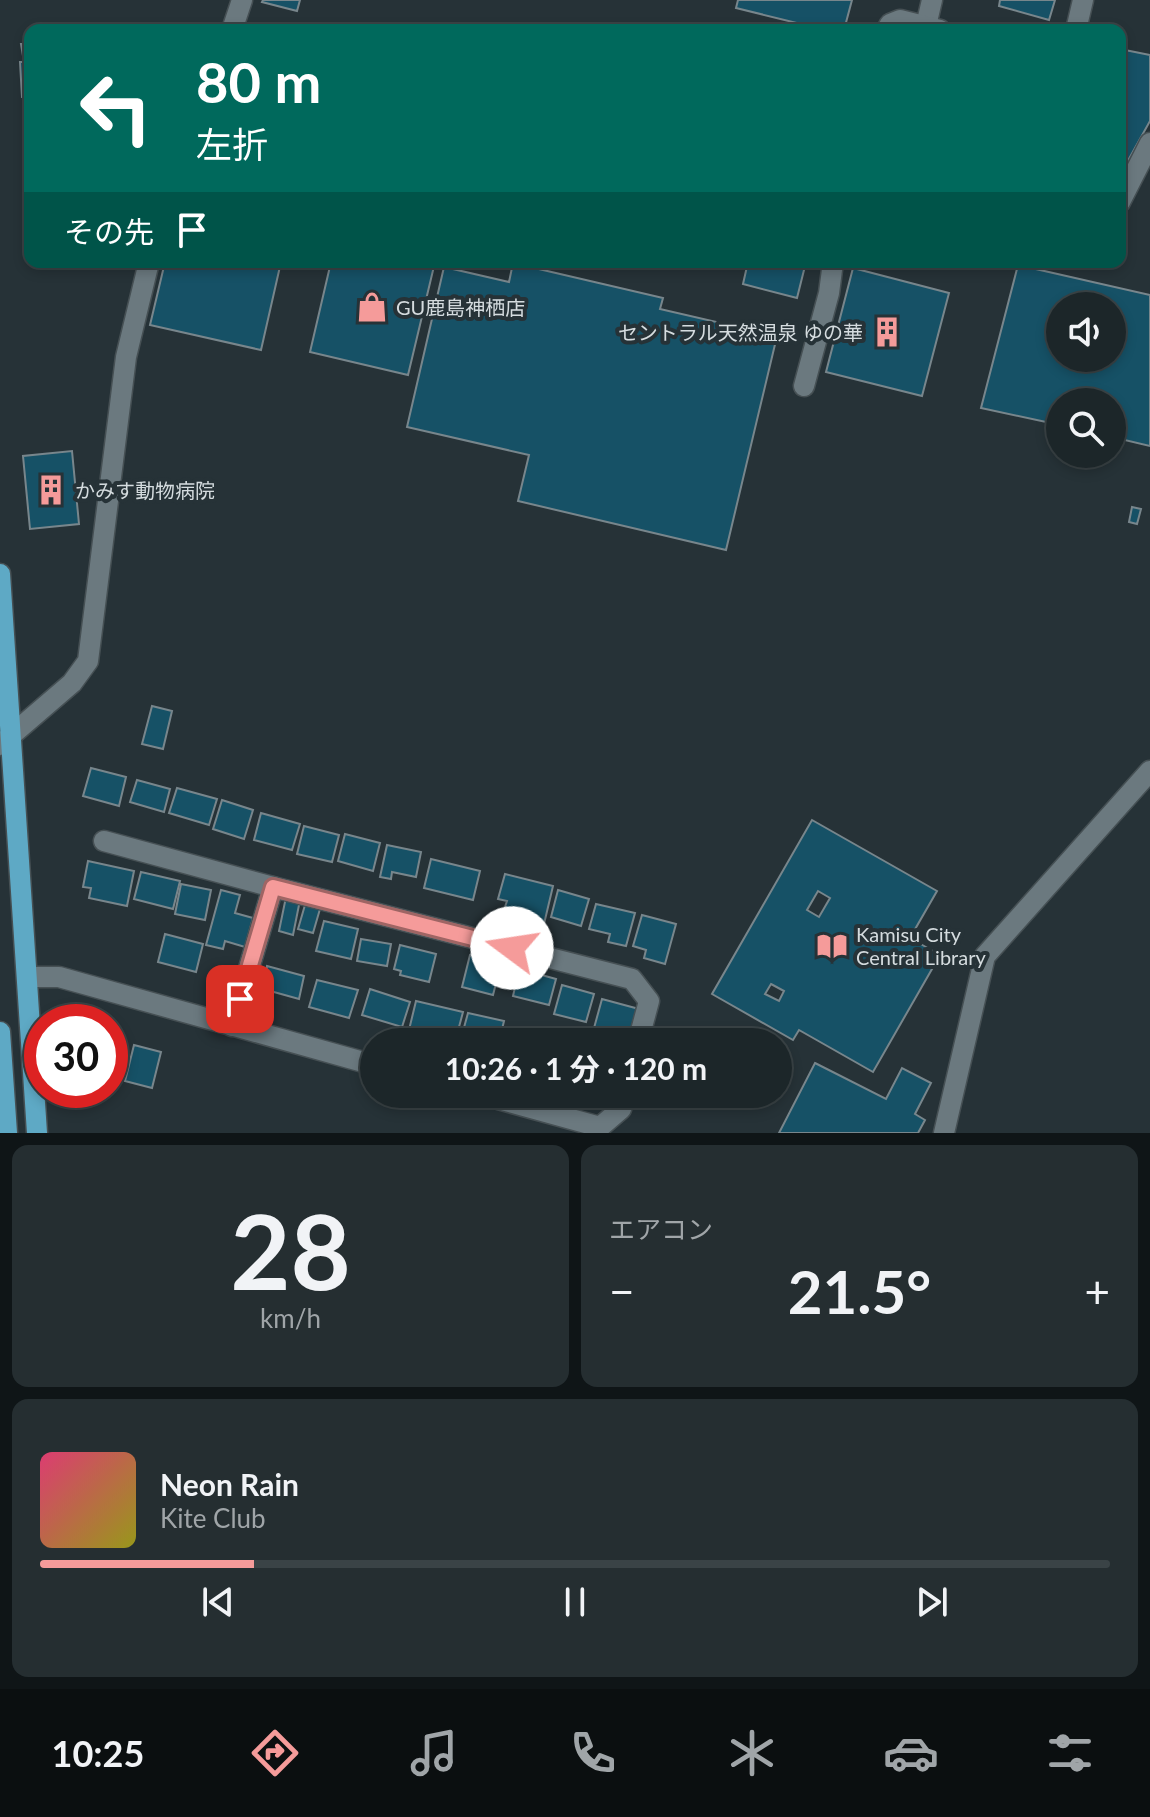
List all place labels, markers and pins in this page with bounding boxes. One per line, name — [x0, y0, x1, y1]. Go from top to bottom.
shop icon: GU鹿島神栖店 — [355, 290, 389, 324]
place label: GU鹿島神栖店 — [396, 295, 525, 319]
building icon: セントラル天然温泉 ゆの華 — [870, 315, 904, 349]
place label: セントラル天然温泉 ゆの華 — [618, 320, 863, 344]
building icon: かみす動物病院 — [34, 473, 68, 507]
place label: かみす動物病院 — [75, 478, 215, 502]
place label: Kamisu City Central Library — [856, 922, 986, 969]
library icon: Kamisu City Central Library — [815, 929, 849, 963]
pin — [206, 965, 274, 1033]

